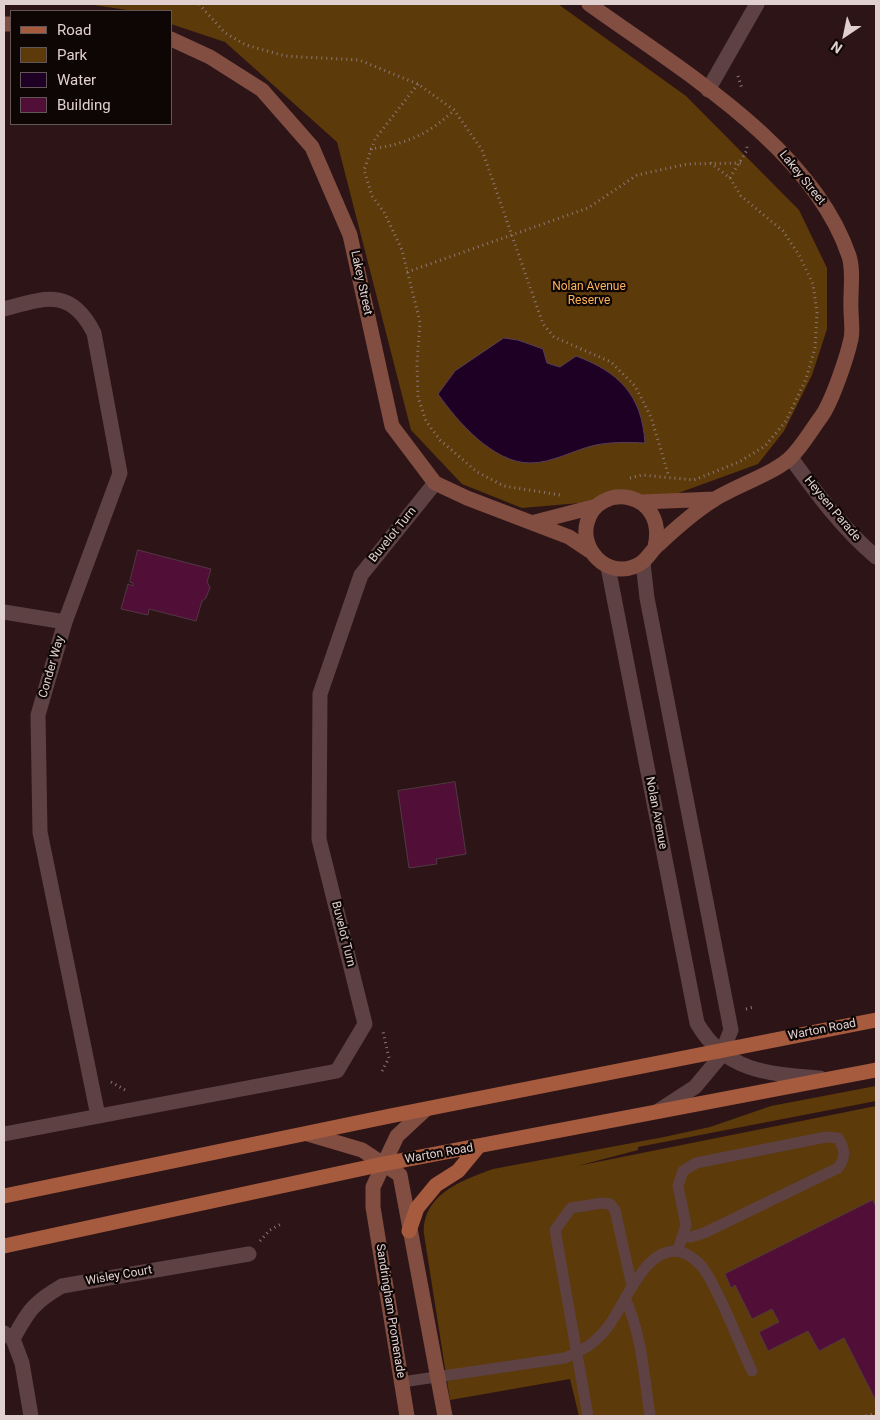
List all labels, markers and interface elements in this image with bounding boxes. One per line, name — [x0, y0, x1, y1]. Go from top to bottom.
legend — [10, 10, 172, 125]
north arrow — [820, 10, 870, 60]
text: Road — [57, 21, 91, 39]
text: N — [828, 38, 845, 57]
text: Park — [57, 46, 87, 64]
text: Water — [57, 71, 96, 89]
text: Building — [57, 96, 111, 114]
street label: Lakey Street — [776, 148, 828, 208]
street label: Lakey Street — [347, 249, 375, 317]
park label: Nolan Avenue Reserve — [552, 280, 626, 308]
street label: Heysen Parade — [801, 474, 863, 544]
street label: Buvelot Turn — [366, 505, 420, 565]
street label: Conder Way — [36, 634, 68, 700]
street label: Nolan Avenue — [642, 775, 670, 851]
street label: Buvelot Turn — [328, 900, 358, 968]
street label: Warton Road — [787, 1016, 857, 1044]
street label: Warton Road — [404, 1141, 474, 1167]
street label: Sandringham Promenade — [372, 1243, 408, 1379]
street label: Wisley Court — [85, 1263, 153, 1289]

